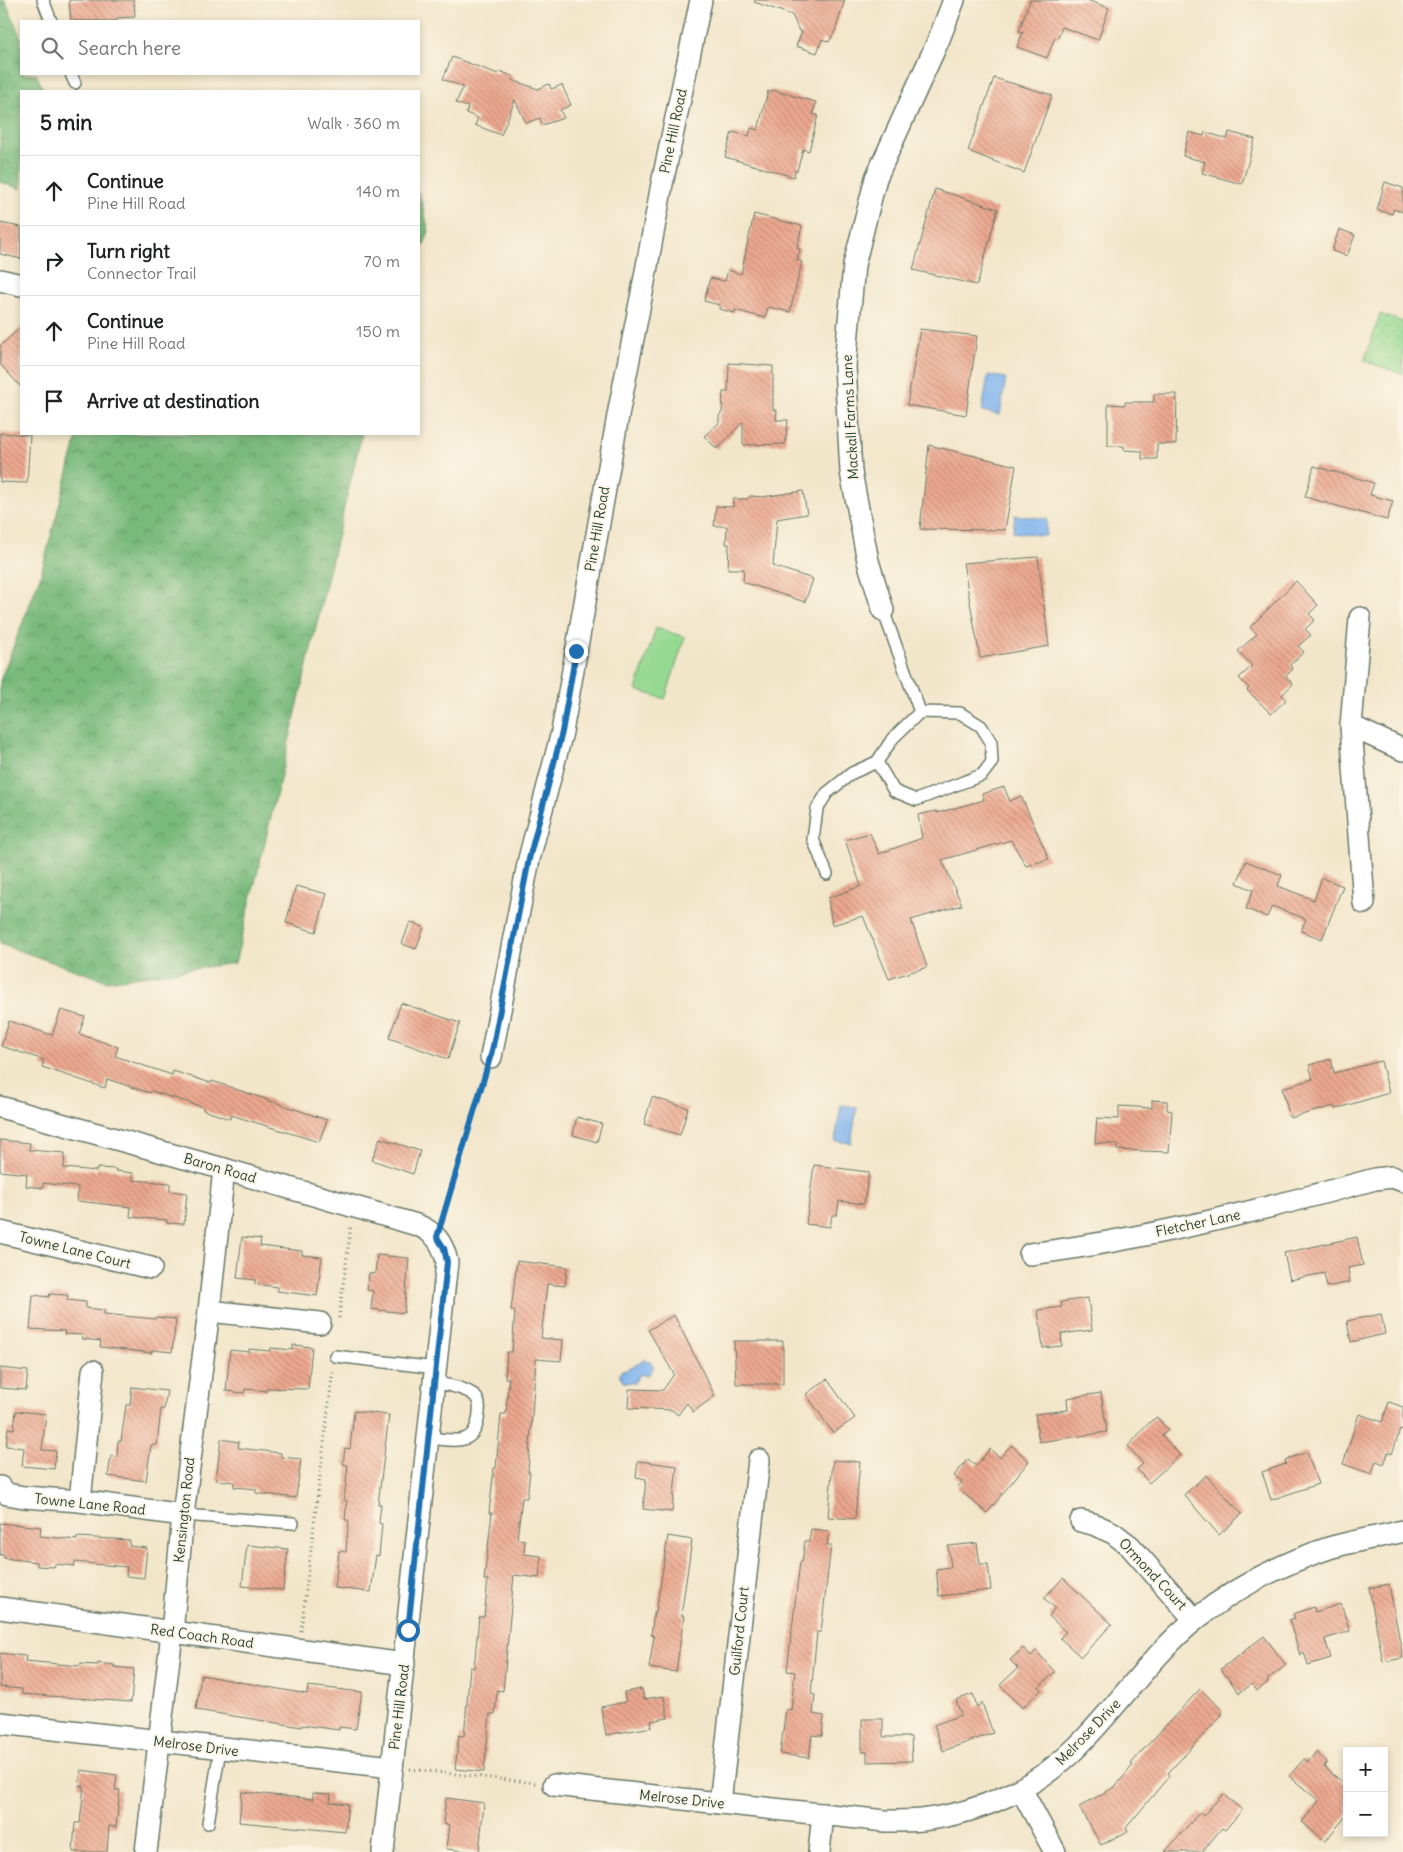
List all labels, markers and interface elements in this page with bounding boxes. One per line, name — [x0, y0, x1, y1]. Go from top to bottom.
search box — [20, 20, 420, 75]
icon: search — [38, 34, 66, 62]
text: Search here — [78, 36, 181, 60]
street label: Pine Hill Road — [655, 87, 691, 175]
text: 5 min — [40, 109, 92, 136]
text: Walk · 360 m — [307, 113, 400, 133]
text: Continue — [87, 169, 164, 193]
icon: ahead — [40, 177, 68, 205]
text: 140 m — [356, 181, 400, 201]
text: Pine Hill Road — [87, 193, 185, 213]
text: Turn right — [87, 239, 170, 263]
icon: right — [40, 247, 68, 275]
text: 70 m — [364, 251, 400, 271]
text: Connector Trail — [87, 263, 196, 283]
text: Continue — [87, 309, 164, 333]
icon: ahead — [40, 317, 68, 345]
text: 150 m — [356, 321, 400, 341]
text: Pine Hill Road — [87, 333, 185, 353]
street label: Mackall Farms Lane — [838, 354, 862, 480]
icon: arrive — [40, 387, 68, 415]
text: Arrive at destination — [87, 389, 260, 413]
street label: Pine Hill Road — [581, 485, 613, 573]
route end — [565, 640, 588, 663]
street label: Baron Road — [182, 1149, 258, 1187]
street label: Fletcher Lane — [1154, 1205, 1242, 1241]
street label: Towne Lane Court — [17, 1227, 133, 1273]
street label: Kensington Road — [169, 1456, 199, 1564]
street label: Towne Lane Road — [34, 1489, 146, 1519]
street label: Ormond Court — [1115, 1534, 1191, 1614]
street label: Guilford Court — [725, 1585, 753, 1676]
route start — [397, 1619, 420, 1642]
street label: Red Coach Road — [149, 1620, 255, 1652]
street label: Pine Hill Road — [385, 1663, 413, 1751]
street label: Melrose Drive — [1052, 1695, 1124, 1769]
street label: Melrose Drive — [152, 1732, 240, 1760]
map controls — [1343, 1747, 1388, 1837]
button: + — [1343, 1747, 1388, 1792]
street label: Melrose Drive — [638, 1786, 726, 1812]
button: − — [1343, 1792, 1388, 1837]

